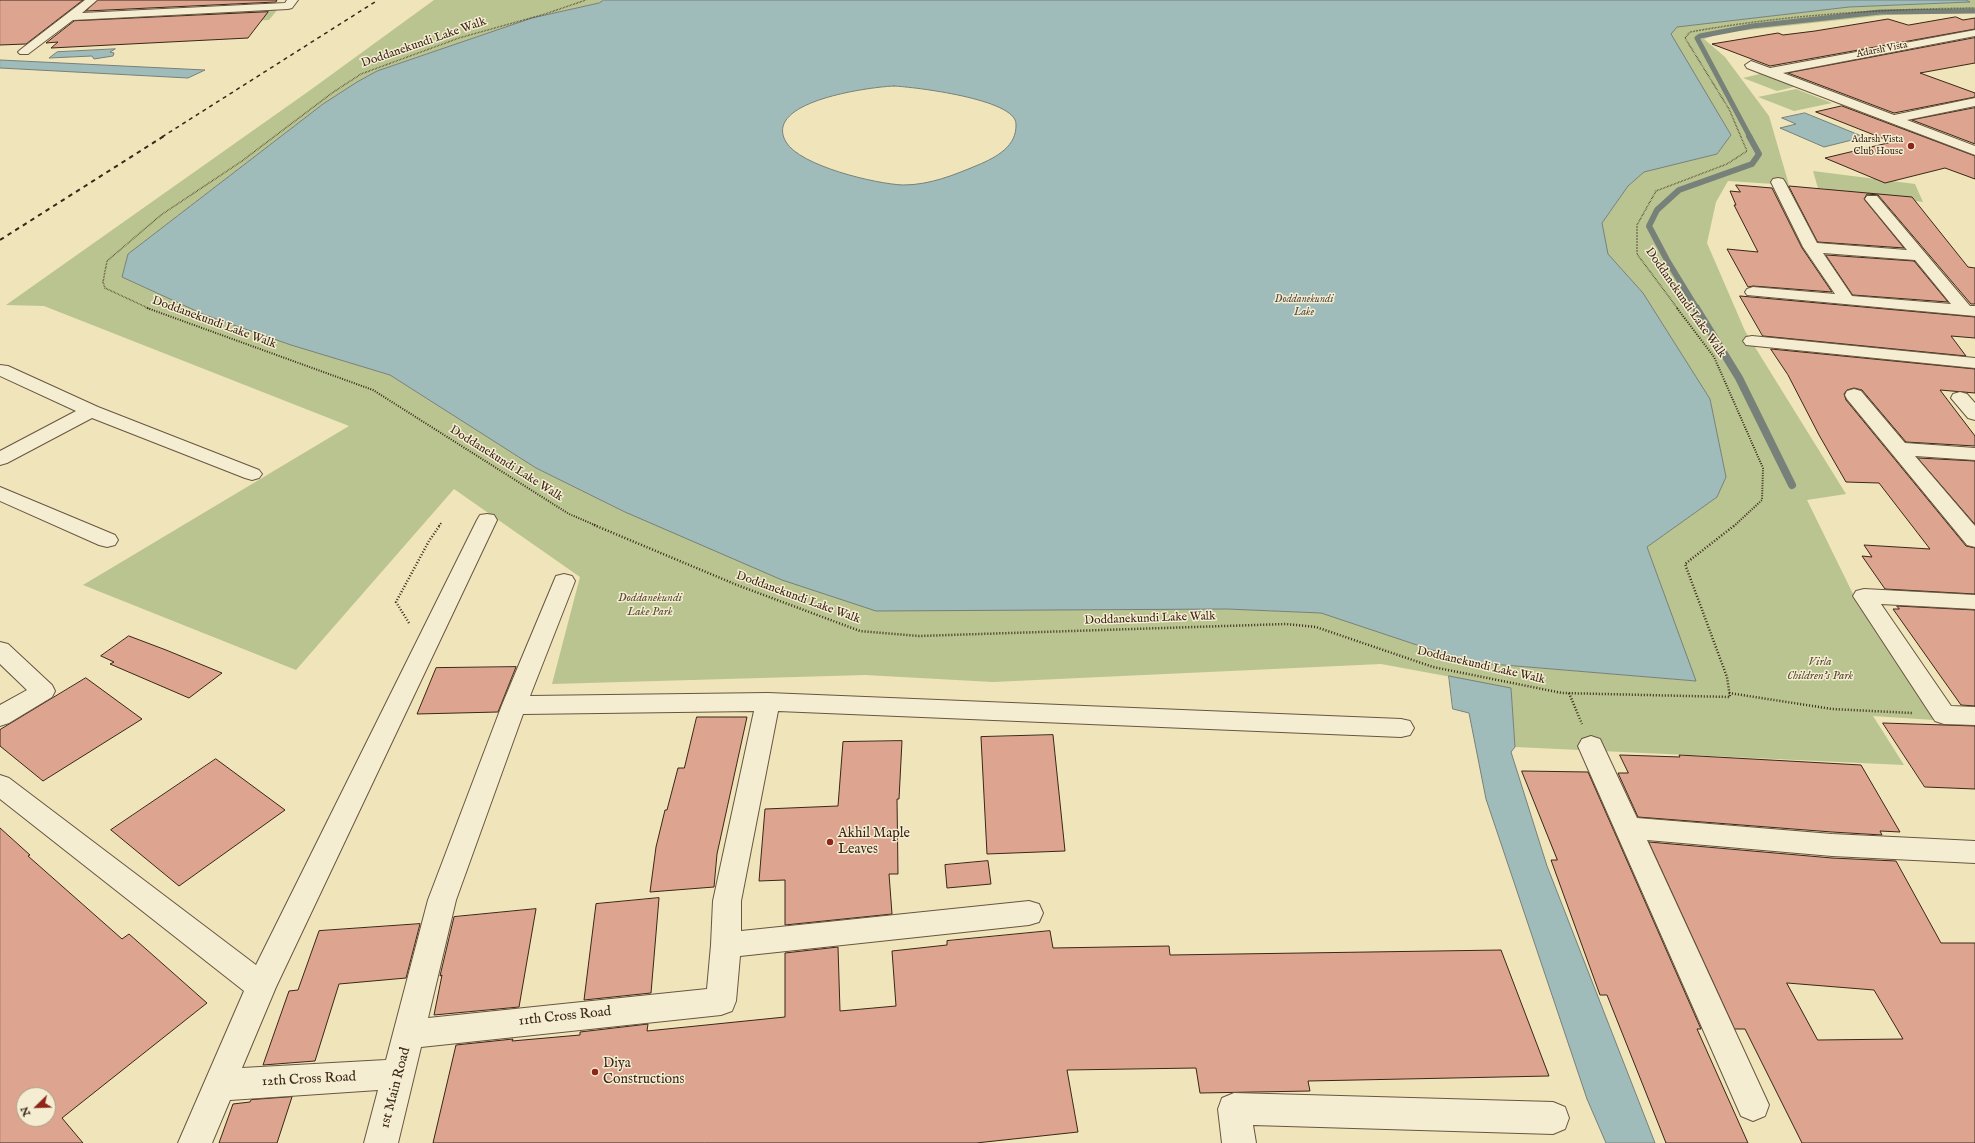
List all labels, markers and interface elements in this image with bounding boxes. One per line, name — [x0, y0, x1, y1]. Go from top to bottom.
street label: Doddanekundi Lake Walk — [360, 15, 488, 71]
street label: Adarsh Vista — [1856, 39, 1908, 61]
place label: Adarsh Vista Club House — [1851, 134, 1903, 158]
marker: Adarsh Vista Club House — [1906, 141, 1916, 151]
street label: Doddanekundi Lake Walk — [1642, 245, 1728, 361]
water label: Doddanekundi Lake — [1275, 293, 1333, 319]
street label: Doddanekundi Lake Walk — [150, 294, 278, 352]
street label: Doddanekundi Lake Walk — [447, 423, 565, 505]
street label: Doddanekundi Lake Walk — [734, 569, 862, 627]
park label: Doddanekundi Lake Park — [618, 592, 682, 620]
street label: Doddanekundi Lake Walk — [1084, 610, 1216, 628]
street label: Doddanekundi Lake Walk — [1416, 644, 1546, 688]
park label: Virla Children's Park — [1787, 656, 1853, 684]
place label: Akhil Maple Leaves — [838, 826, 910, 858]
marker: Akhil Maple Leaves — [825, 837, 835, 847]
street label: 11th Cross Road — [518, 1004, 612, 1030]
street label: 1st Main Road — [377, 1046, 415, 1130]
place label: Diya Constructions — [603, 1056, 684, 1088]
marker: Diya Constructions — [590, 1067, 600, 1077]
street label: 12th Cross Road — [261, 1069, 357, 1091]
north arrow — [16, 1087, 56, 1127]
text: N — [18, 1104, 34, 1118]

